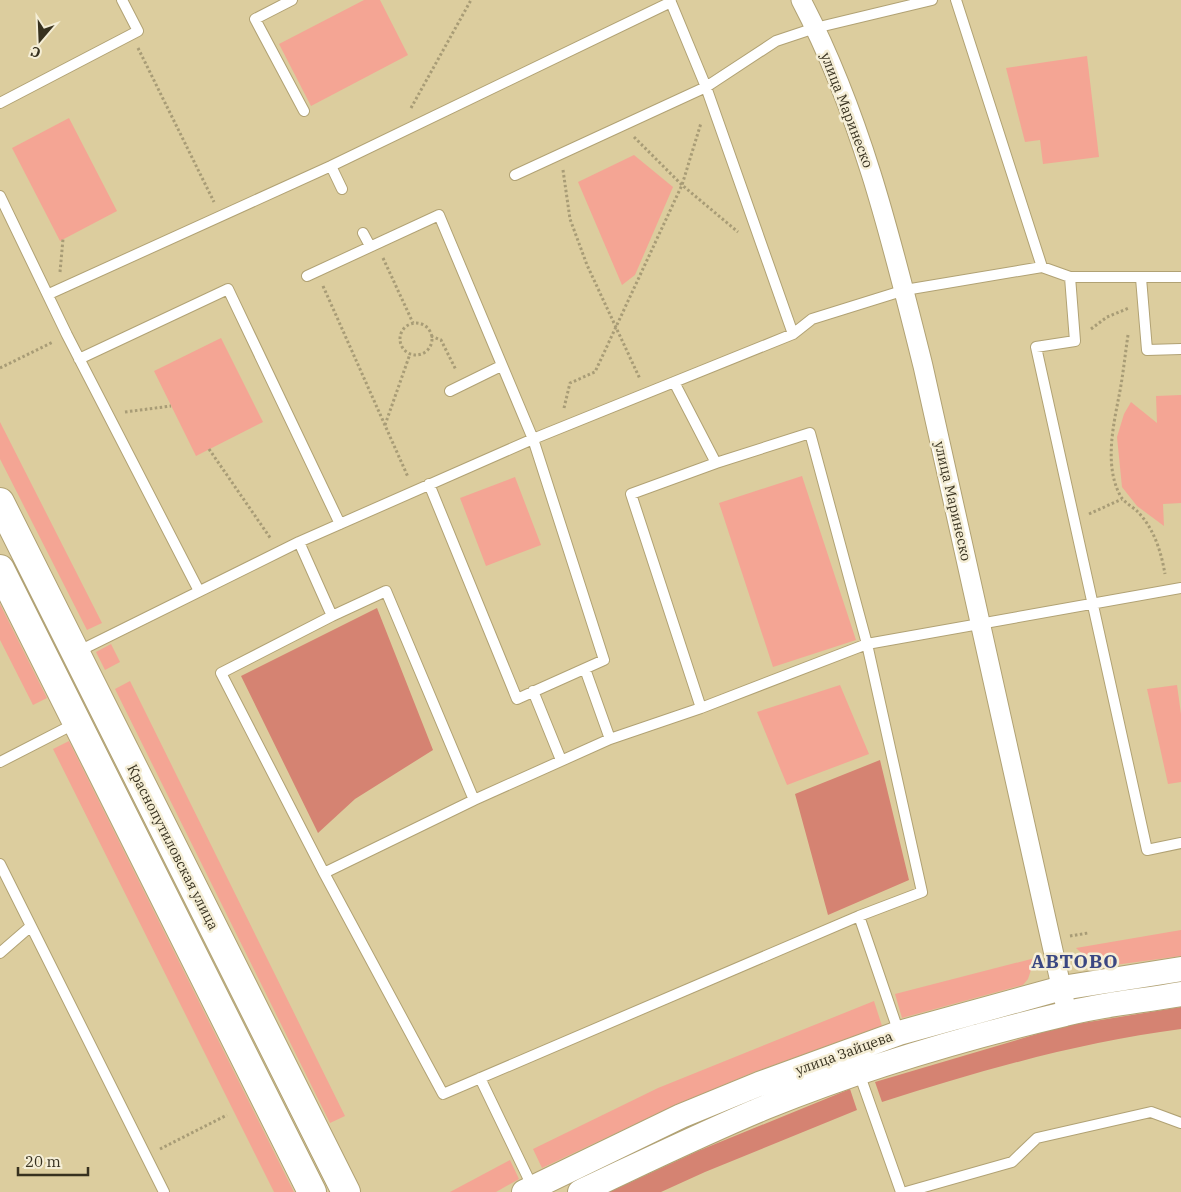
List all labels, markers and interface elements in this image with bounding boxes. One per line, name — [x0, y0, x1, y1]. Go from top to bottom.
north arrow — [15, 15, 65, 65]
text: С — [28, 42, 43, 62]
street label: улица Маринеско — [817, 50, 877, 170]
street label: улица Маринеско — [930, 439, 976, 563]
street label: Краснопутиловская улица — [123, 761, 223, 933]
district label: АВТОВО — [1031, 949, 1119, 973]
street label: улица Зайцева — [793, 1027, 895, 1079]
scale bar — [18, 1144, 88, 1176]
text: 20 m — [25, 1152, 61, 1171]

